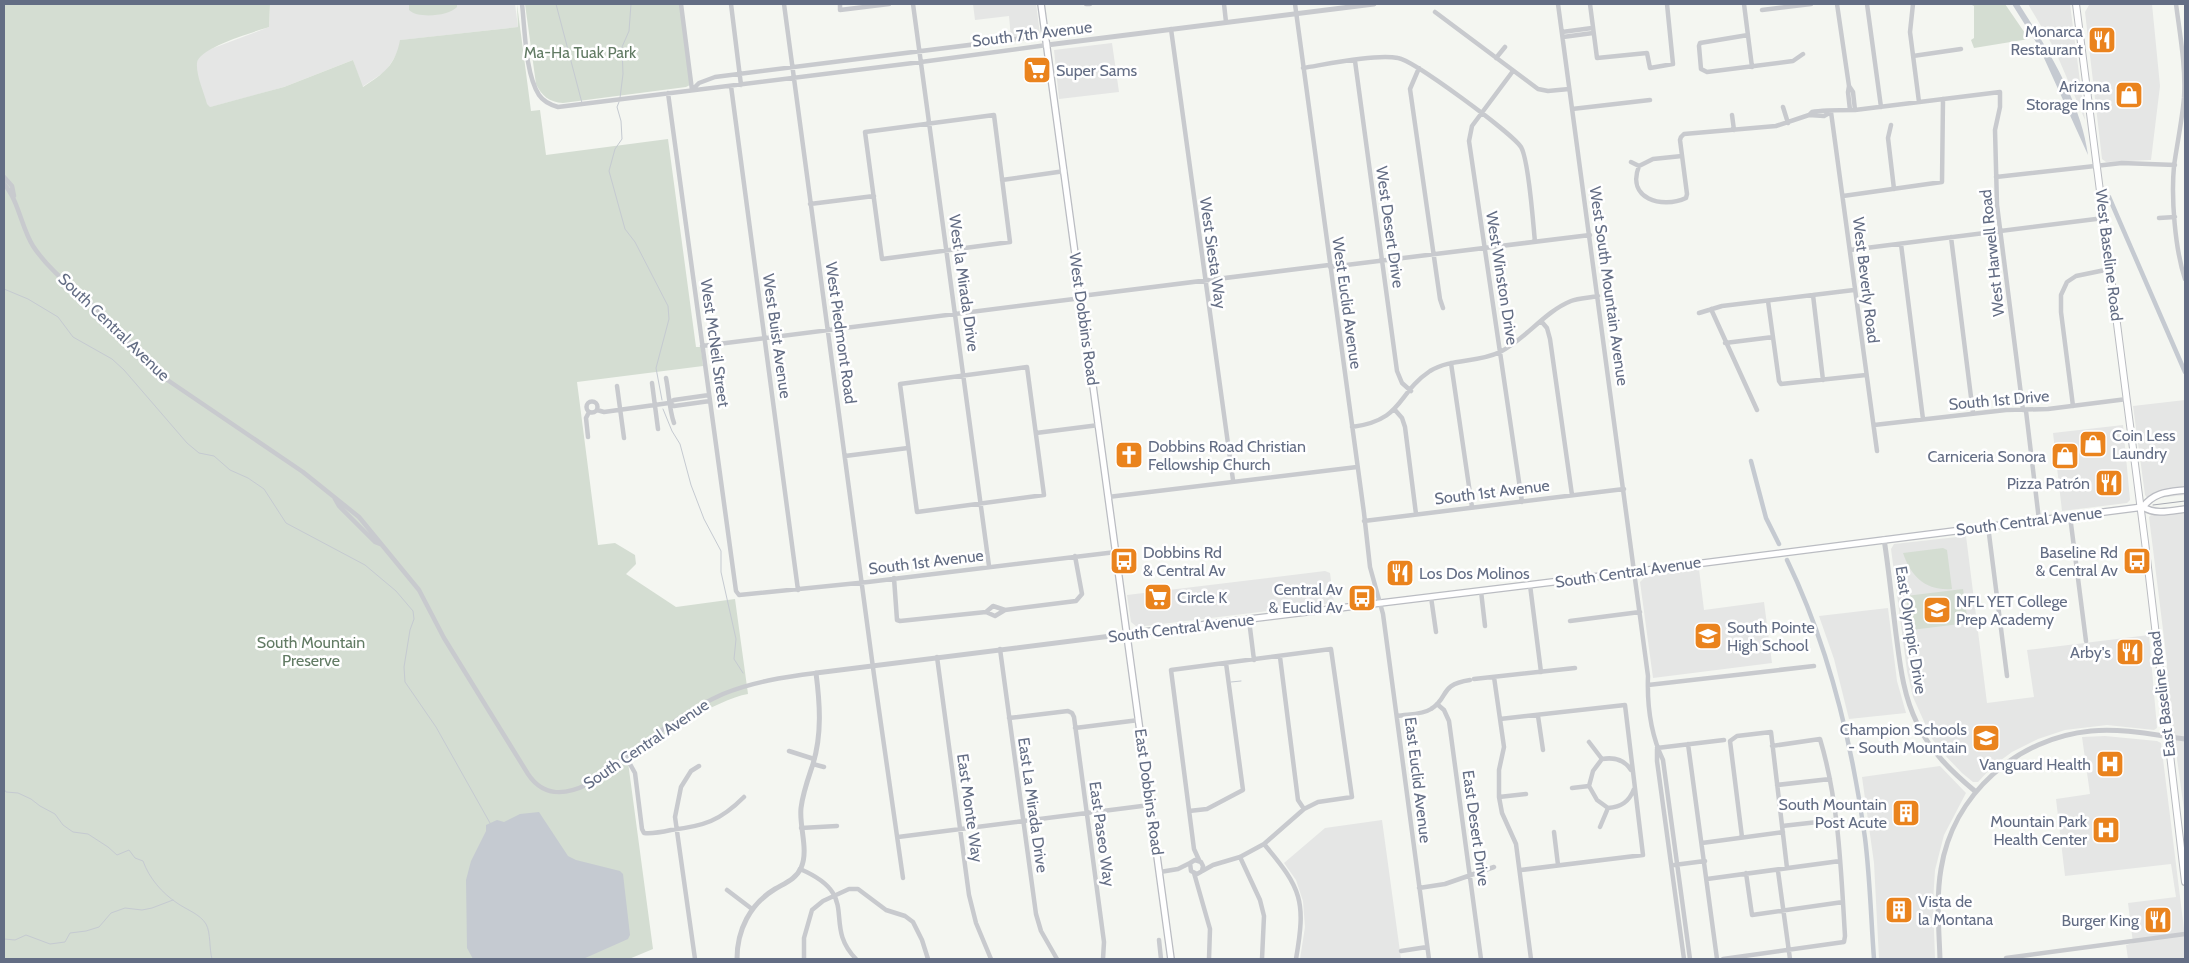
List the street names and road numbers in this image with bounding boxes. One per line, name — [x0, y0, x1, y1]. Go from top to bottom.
street label: South 7th Avenue — [971, 17, 1093, 51]
street label: West Desert Drive — [1372, 165, 1408, 289]
street label: West South Mountain Avenue — [1586, 185, 1632, 387]
street label: West Harwell Road — [1976, 188, 2008, 318]
street label: West Baseline Road — [2091, 188, 2127, 322]
street label: West Siesta Way — [1196, 196, 1230, 310]
street label: West Winston Drive — [1482, 210, 1522, 346]
street label: West la Mirada Drive — [945, 213, 983, 353]
street label: West Beverly Road — [1849, 216, 1883, 344]
street label: West Euclid Avenue — [1328, 236, 1366, 370]
street label: West Dobbins Road — [1065, 251, 1103, 387]
street label: West Piedmont Road — [822, 261, 860, 405]
street label: South Central Avenue — [55, 269, 173, 385]
street label: West Buist Avenue — [759, 272, 795, 400]
street label: West McNeil Street — [697, 278, 733, 409]
street label: South 1st Drive — [1948, 386, 2050, 414]
street label: South 1st Avenue — [1433, 476, 1551, 508]
street label: South Central Avenue — [1955, 503, 2103, 539]
street label: South 1st Avenue — [867, 546, 985, 578]
street label: South Central Avenue — [1554, 552, 1702, 592]
street label: East Olympic Drive — [1892, 565, 1930, 695]
street label: South Central Avenue — [1107, 610, 1255, 646]
street label: East Baseline Road — [2145, 630, 2179, 758]
street label: South Central Avenue — [580, 695, 712, 793]
street label: East Euclid Avenue — [1401, 716, 1435, 844]
street label: East Dobbins Road — [1131, 728, 1167, 856]
street label: East La Mirada Drive — [1014, 736, 1052, 874]
street label: East Monte Way — [953, 752, 987, 864]
street label: East Desert Drive — [1458, 769, 1494, 887]
street label: East Paseo Way — [1085, 780, 1119, 888]

